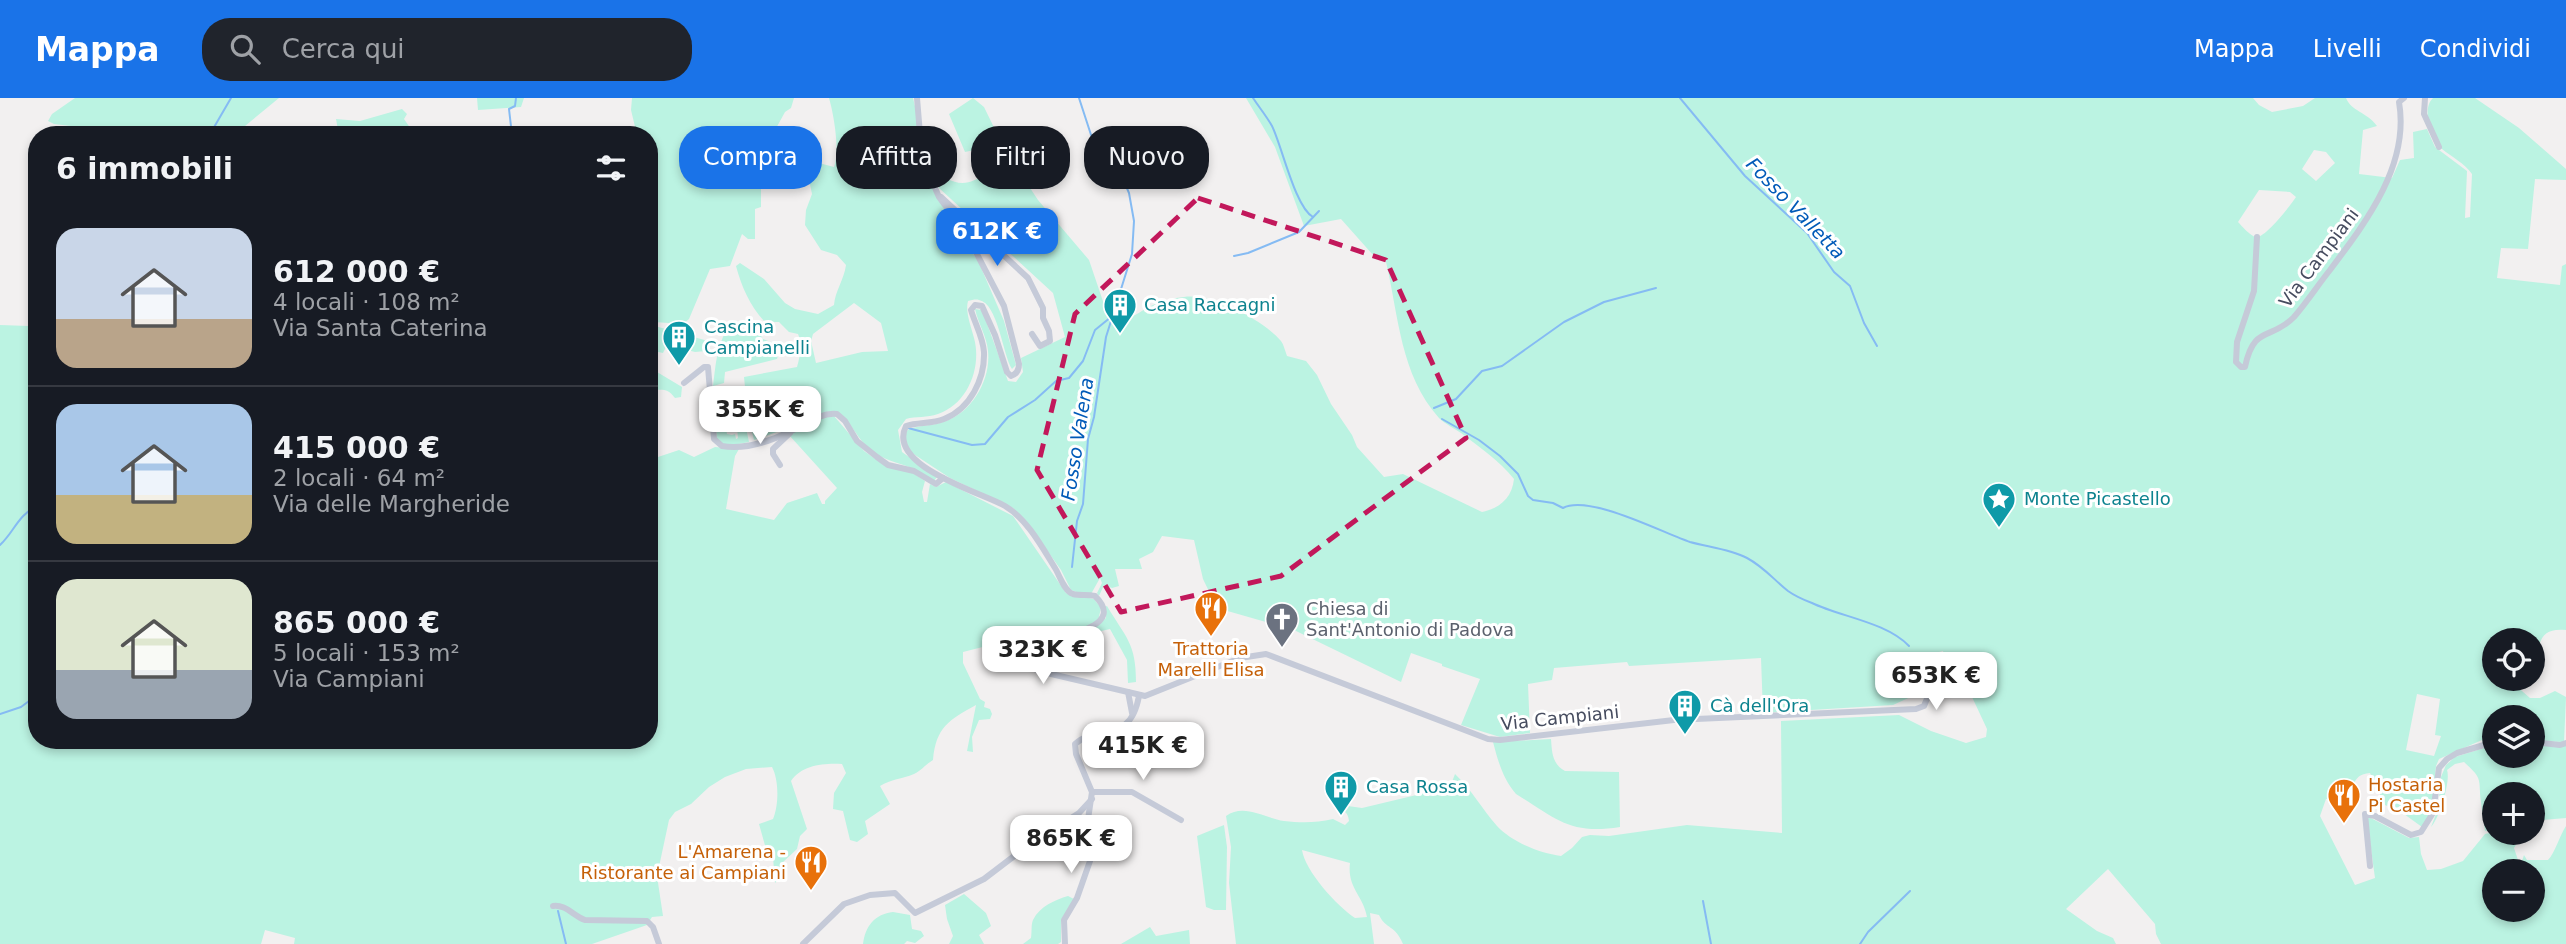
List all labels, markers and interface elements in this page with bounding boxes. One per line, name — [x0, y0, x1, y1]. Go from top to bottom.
search box — [202, 18, 692, 81]
text: Mappa — [35, 30, 160, 69]
icon: search — [226, 30, 264, 68]
text: Cerca qui — [282, 34, 405, 64]
text: Mappa — [2194, 35, 2275, 63]
text: Livelli — [2313, 35, 2382, 63]
text: Condividi — [2420, 35, 2531, 63]
chip: Compra — [679, 126, 822, 189]
chip: Affitta — [836, 126, 957, 189]
chip: Filtri — [971, 126, 1070, 189]
chip: Nuovo — [1084, 126, 1209, 189]
icon: filters — [592, 149, 630, 187]
text: 6 immobili — [56, 151, 233, 186]
water label: Fosso Valletta — [1742, 153, 1850, 263]
street label: Via Campiani — [2275, 204, 2363, 311]
pin: 612K € — [940, 208, 1054, 268]
text: 612K € — [952, 218, 1042, 244]
text: 612 000 € — [273, 254, 440, 289]
icon: home — [112, 256, 196, 340]
building icon: Casa Raccagni — [1101, 286, 1139, 335]
text: 4 locali · 108 m² — [273, 289, 460, 315]
place label: Casa Raccagni — [1144, 294, 1276, 315]
text: Via Santa Caterina — [273, 315, 488, 341]
place label: Cascina Campianelli — [704, 316, 810, 358]
building icon: Cascina Campianelli — [660, 318, 698, 367]
water label: Fosso Valena — [1056, 376, 1098, 502]
pin: 355K € — [703, 386, 817, 446]
text: 355K € — [715, 396, 805, 422]
text: 415 000 € — [273, 430, 440, 465]
icon: home — [112, 432, 196, 516]
text: 2 locali · 64 m² — [273, 465, 445, 491]
place icon: Monte Picastello — [1980, 480, 2018, 529]
place label: Monte Picastello — [2024, 488, 2171, 509]
text: Via delle Margheride — [273, 491, 510, 517]
restaurant icon: Trattoria Marelli Elisa — [1192, 589, 1230, 638]
place label: Chiesa di Sant'Antonio di Padova — [1306, 598, 1514, 640]
church icon: Chiesa di Sant'Antonio di Padova — [1263, 600, 1301, 649]
text: 865 000 € — [273, 605, 440, 640]
icon: home — [112, 607, 196, 691]
pin: 323K € — [986, 626, 1100, 686]
map controls — [2482, 628, 2545, 922]
button: locate — [2482, 628, 2545, 691]
text: 323K € — [998, 636, 1088, 662]
place label: Trattoria Marelli Elisa — [1157, 638, 1265, 680]
text: 5 locali · 153 m² — [273, 640, 460, 666]
pin: 653K € — [1879, 652, 1993, 712]
text: 653K € — [1891, 662, 1981, 688]
text: Via Campiani — [273, 666, 425, 692]
building icon: Cà dell'Ora — [1666, 687, 1704, 736]
place label: Cà dell'Ora — [1710, 695, 1809, 716]
street label: Via Campiani — [1500, 701, 1620, 734]
button: layers — [2482, 705, 2545, 768]
pin: 415K € — [1086, 722, 1200, 782]
text: 415K € — [1098, 732, 1188, 758]
building icon: Casa Rossa — [1322, 768, 1360, 817]
place label: Hostaria Pi Castel — [2368, 774, 2445, 816]
place label: Casa Rossa — [1366, 776, 1468, 797]
restaurant icon: Hostaria Pi Castel — [2325, 776, 2363, 825]
button: + — [2482, 782, 2545, 845]
pin: 865K € — [1014, 816, 1128, 875]
text: 865K € — [1026, 825, 1116, 851]
place label: L'Amarena - Ristorante ai Campiani — [581, 841, 786, 883]
restaurant icon: L'Amarena - Ristorante ai Campiani — [792, 843, 830, 892]
button: − — [2482, 859, 2545, 922]

